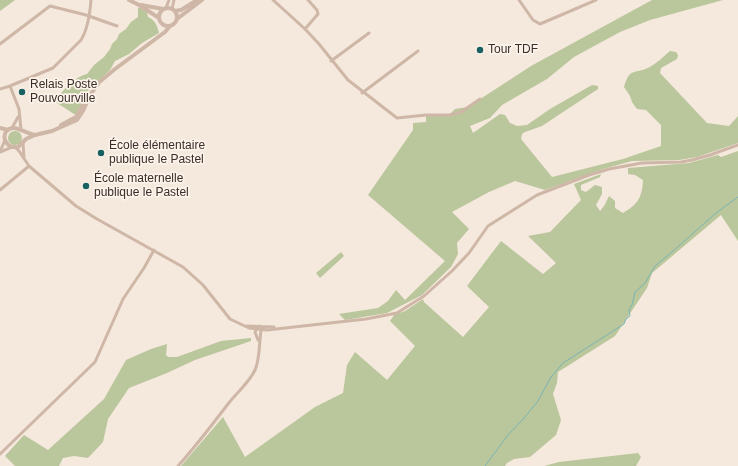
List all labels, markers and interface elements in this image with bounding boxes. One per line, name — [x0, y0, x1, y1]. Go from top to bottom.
place label: Tour TDF — [488, 43, 538, 57]
marker: Tour TDF — [475, 45, 485, 55]
place label: Relais Poste Pouvourville — [30, 78, 97, 106]
marker: Relais Poste Pouvourville — [17, 87, 27, 97]
place label: École élémentaire publique le Pastel — [109, 139, 205, 167]
marker: École élémentaire publique le Pastel — [96, 148, 106, 158]
place label: École maternelle publique le Pastel — [94, 172, 189, 200]
marker: École maternelle publique le Pastel — [81, 181, 91, 191]

